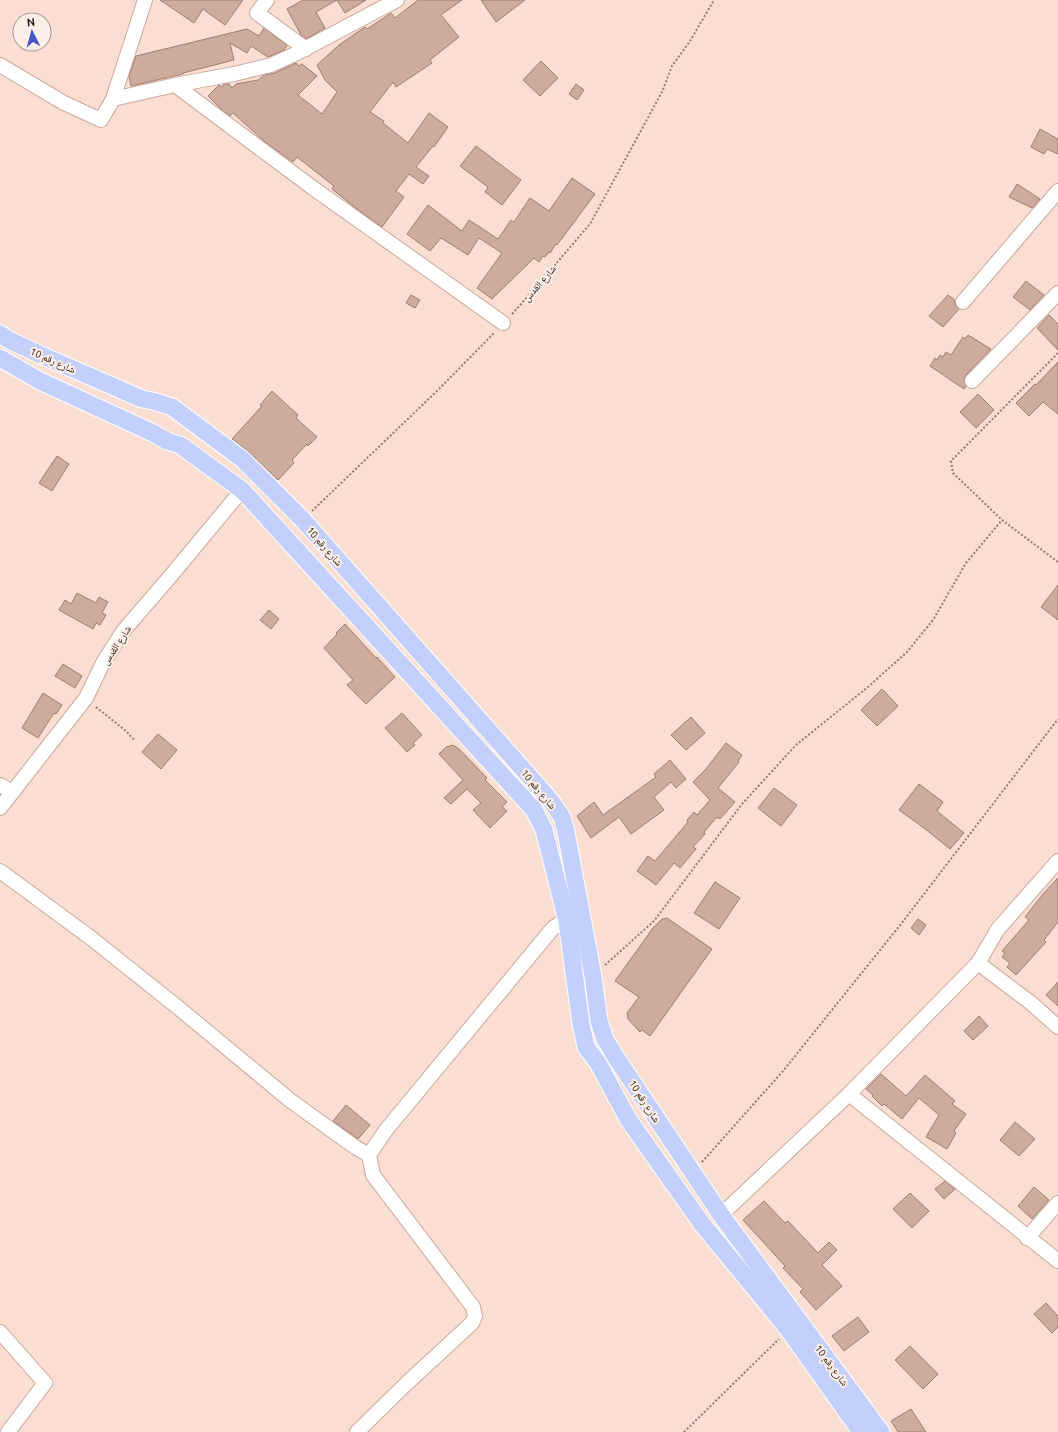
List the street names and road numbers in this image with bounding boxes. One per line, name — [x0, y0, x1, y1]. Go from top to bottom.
street label: شارع القدس — [521, 263, 559, 304]
street label: شارع رقم 10 — [28, 346, 77, 377]
street label: شارع رقم 10 — [303, 525, 345, 570]
street label: شارع القدس — [100, 623, 134, 667]
street label: شارع رقم 10 — [517, 767, 559, 813]
street label: شارع رقم 10 — [625, 1078, 663, 1126]
street label: شارع رقم 10 — [811, 1343, 851, 1389]

